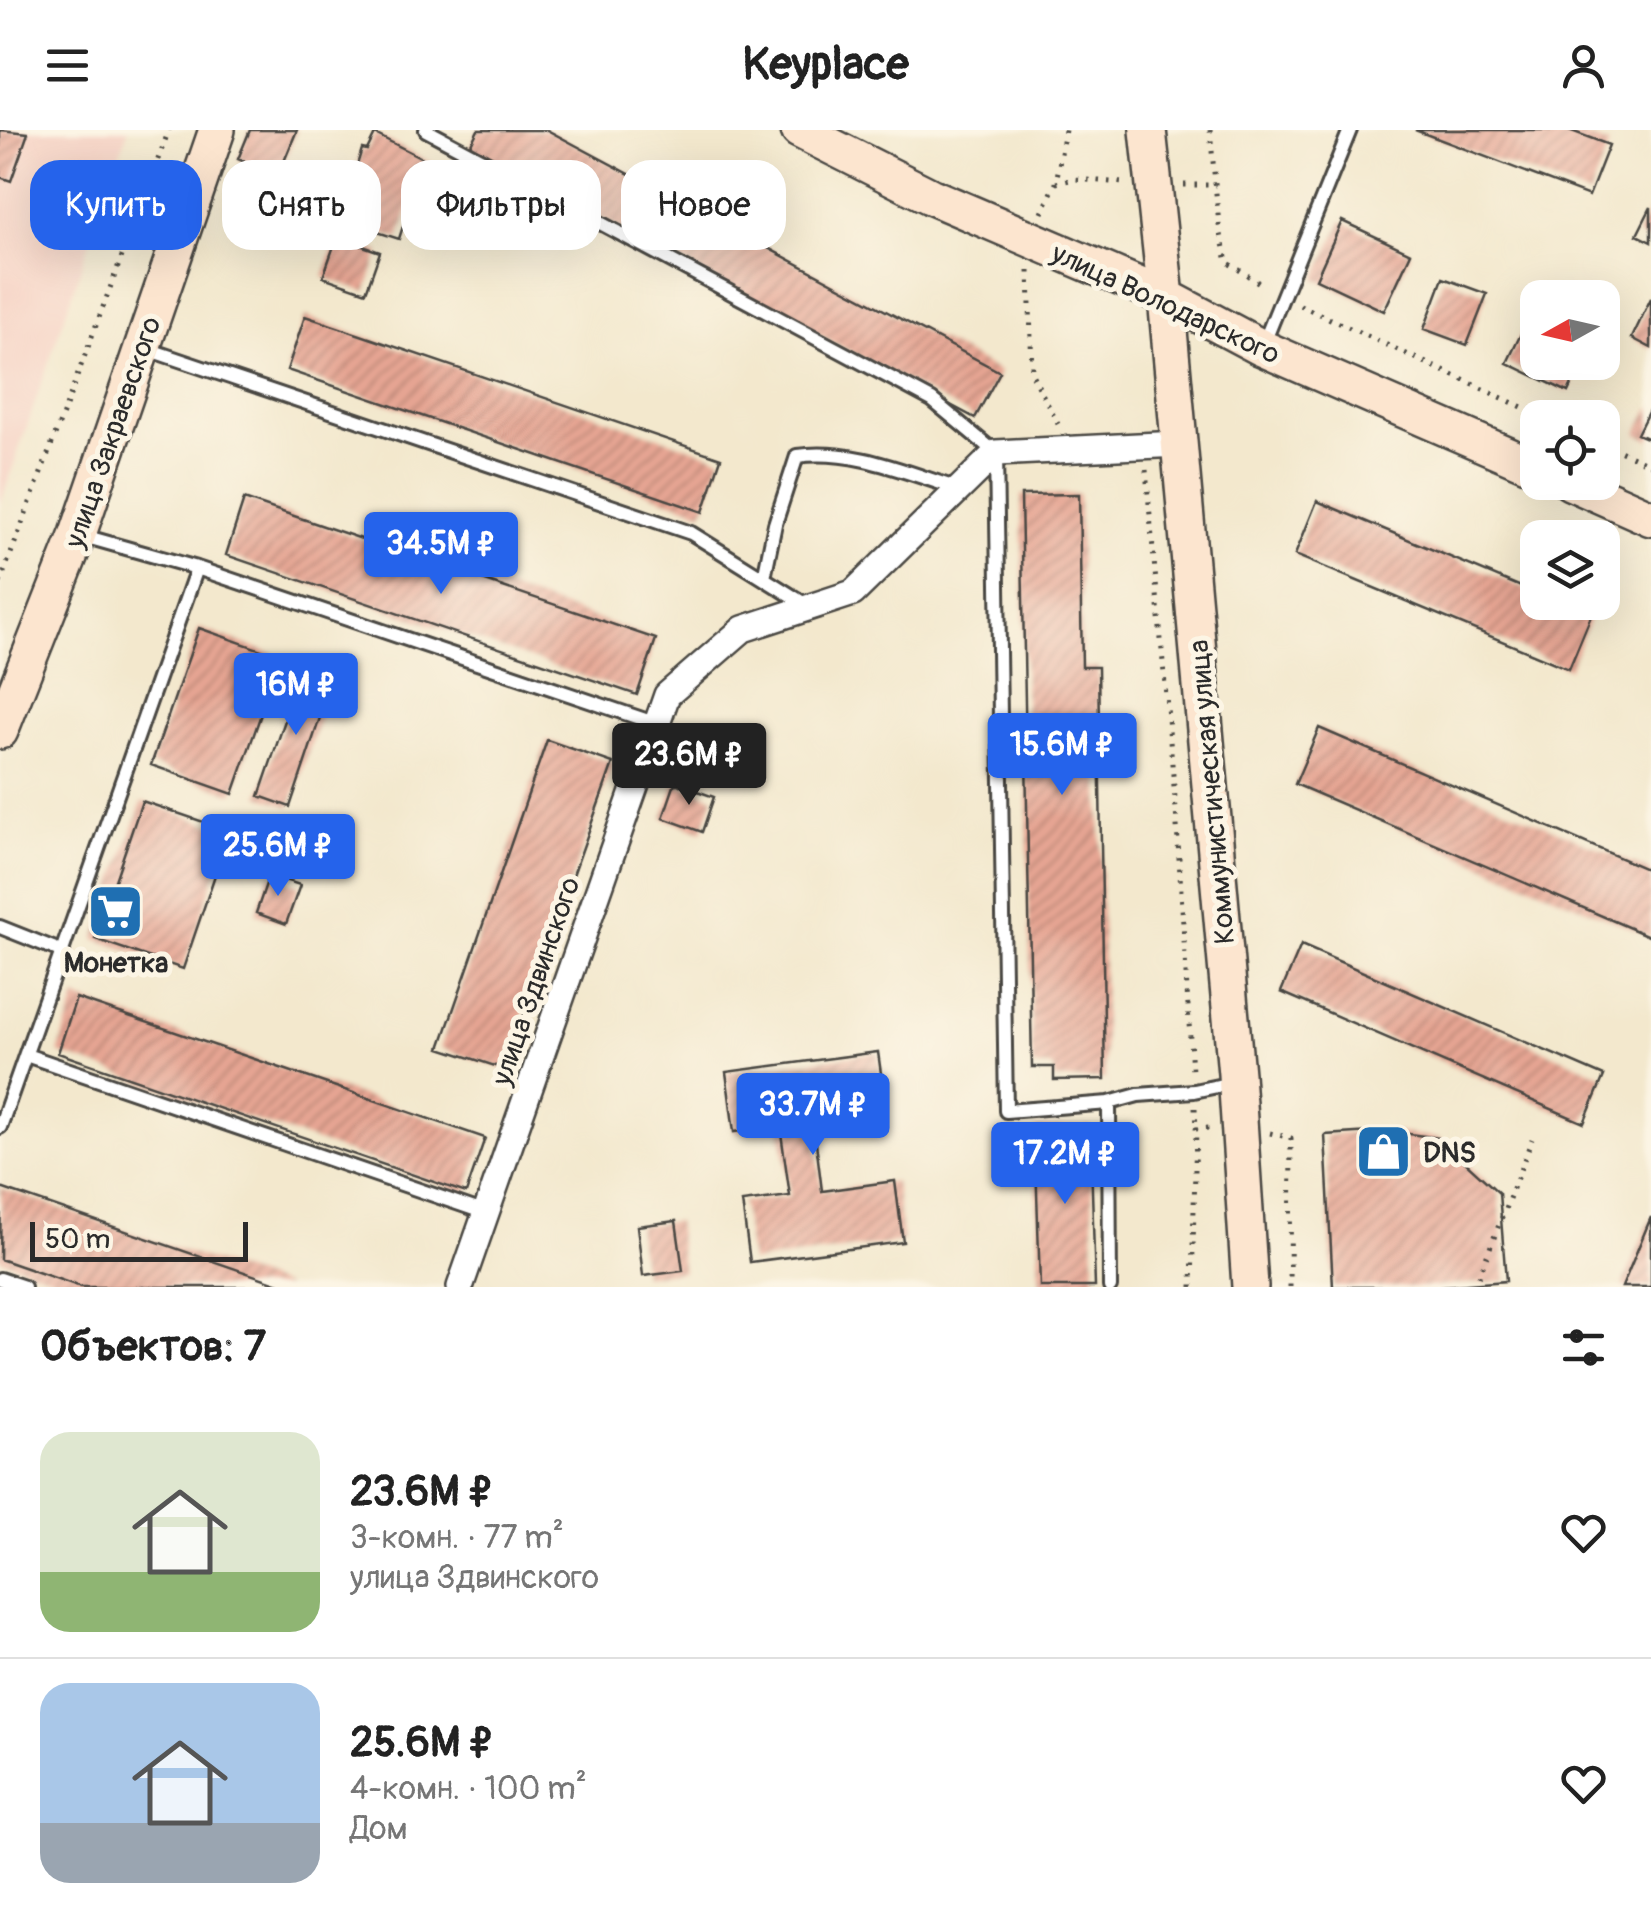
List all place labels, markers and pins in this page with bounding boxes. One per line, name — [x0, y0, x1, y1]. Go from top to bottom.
pin: 34.5M ₽ — [349, 512, 533, 597]
pin: 16M ₽ — [226, 653, 366, 738]
pin: 15.6M ₽ — [970, 713, 1154, 798]
pin: 23.6M ₽ — [597, 723, 781, 808]
pin: 25.6M ₽ — [186, 814, 370, 899]
supermarket icon: Монетка — [86, 881, 146, 941]
place label: Монетка — [64, 946, 168, 981]
pin: 33.7M ₽ — [721, 1073, 905, 1158]
pin: 17.2M ₽ — [973, 1122, 1157, 1207]
shop icon: DNS — [1354, 1122, 1414, 1182]
place label: DNS — [1423, 1136, 1476, 1171]

